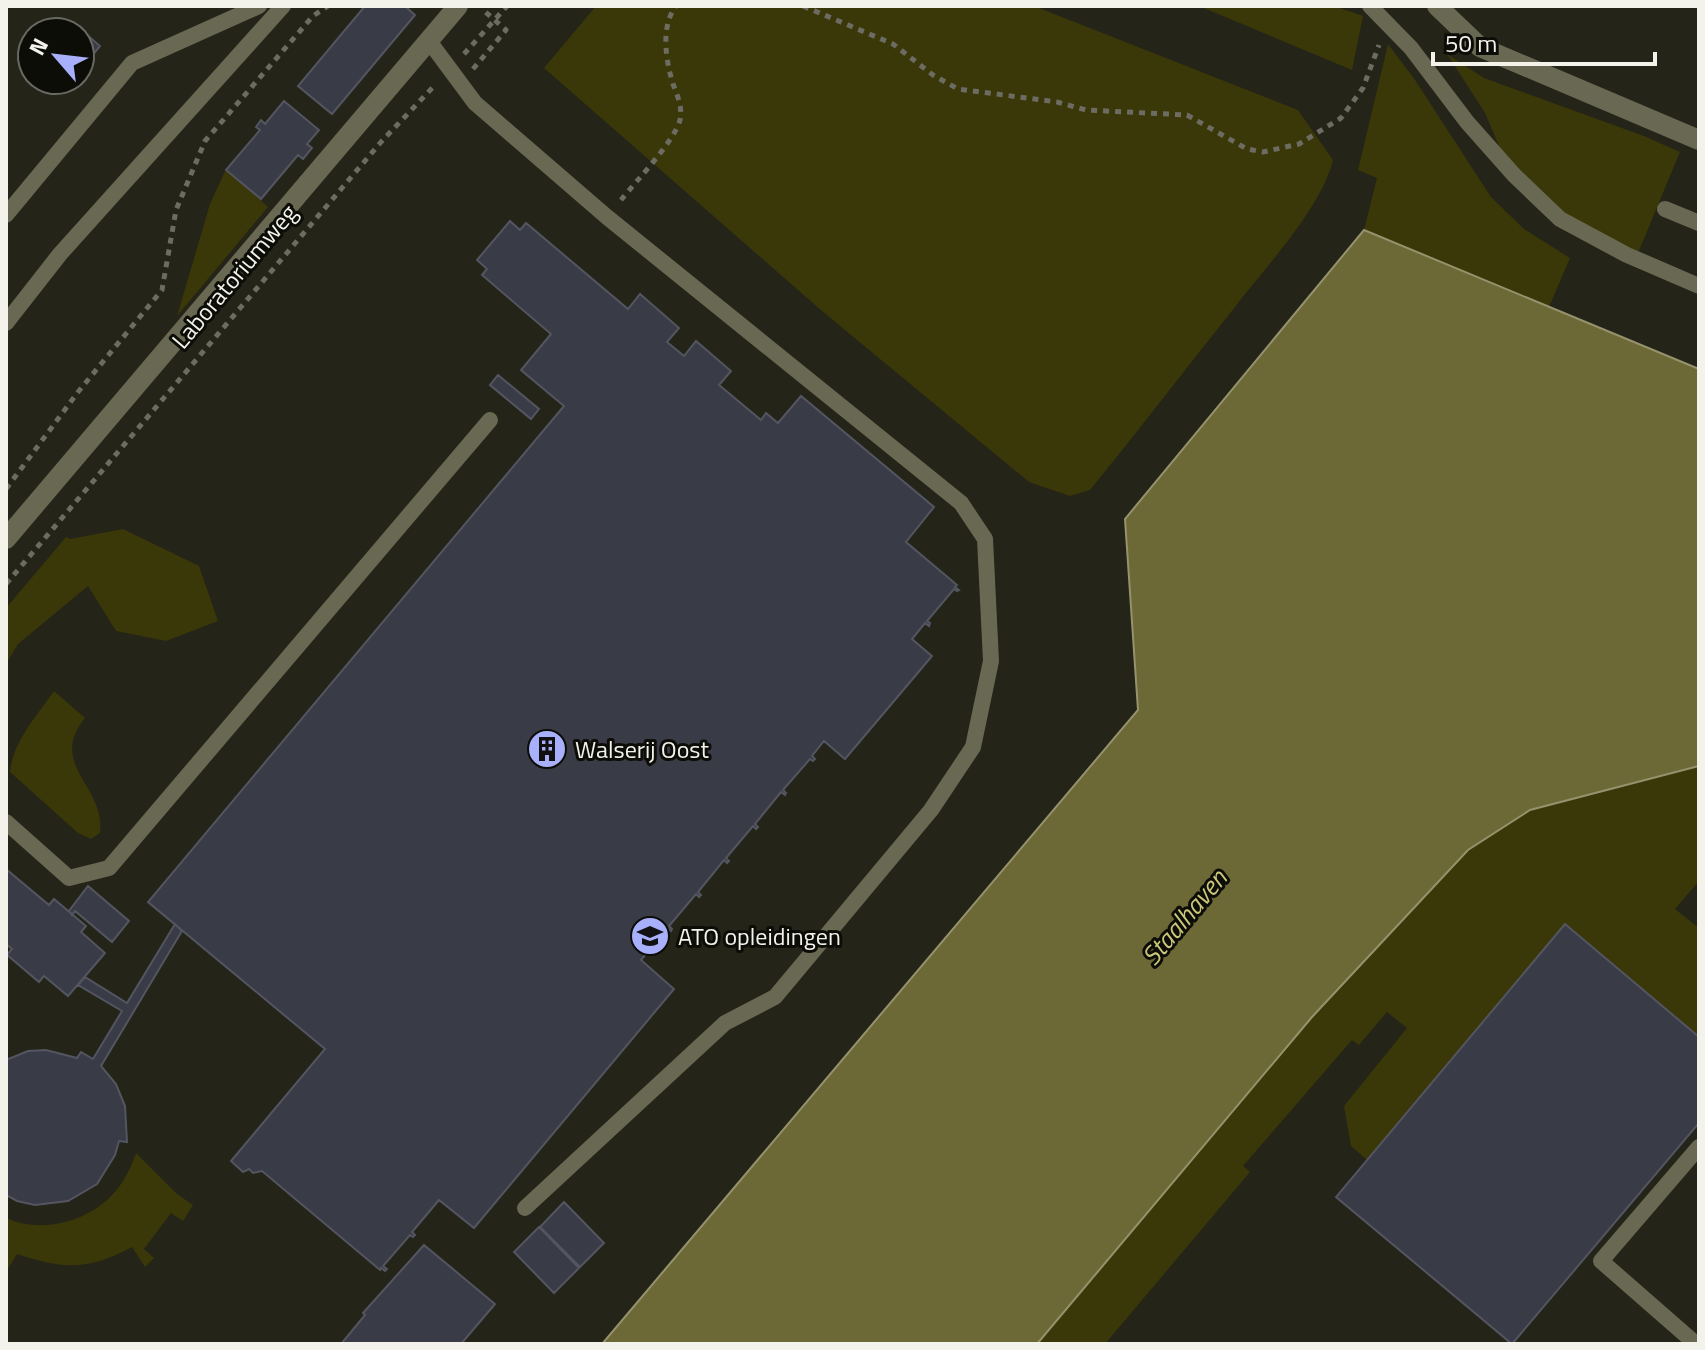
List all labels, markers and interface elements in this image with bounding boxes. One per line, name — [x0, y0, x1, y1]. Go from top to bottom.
north arrow — [16, 16, 96, 96]
scale bar — [1433, 16, 1655, 66]
text: 50 m — [1445, 25, 1497, 61]
text: N — [20, 32, 57, 61]
street label: Laboratoriumweg — [163, 196, 305, 356]
building icon: Walserij Oost — [526, 728, 568, 770]
place label: Walserij Oost — [575, 731, 710, 767]
water label: Staalhaven — [1132, 860, 1237, 974]
school or university icon: ATO opleidingen — [629, 915, 671, 957]
place label: ATO opleidingen — [678, 918, 841, 954]

